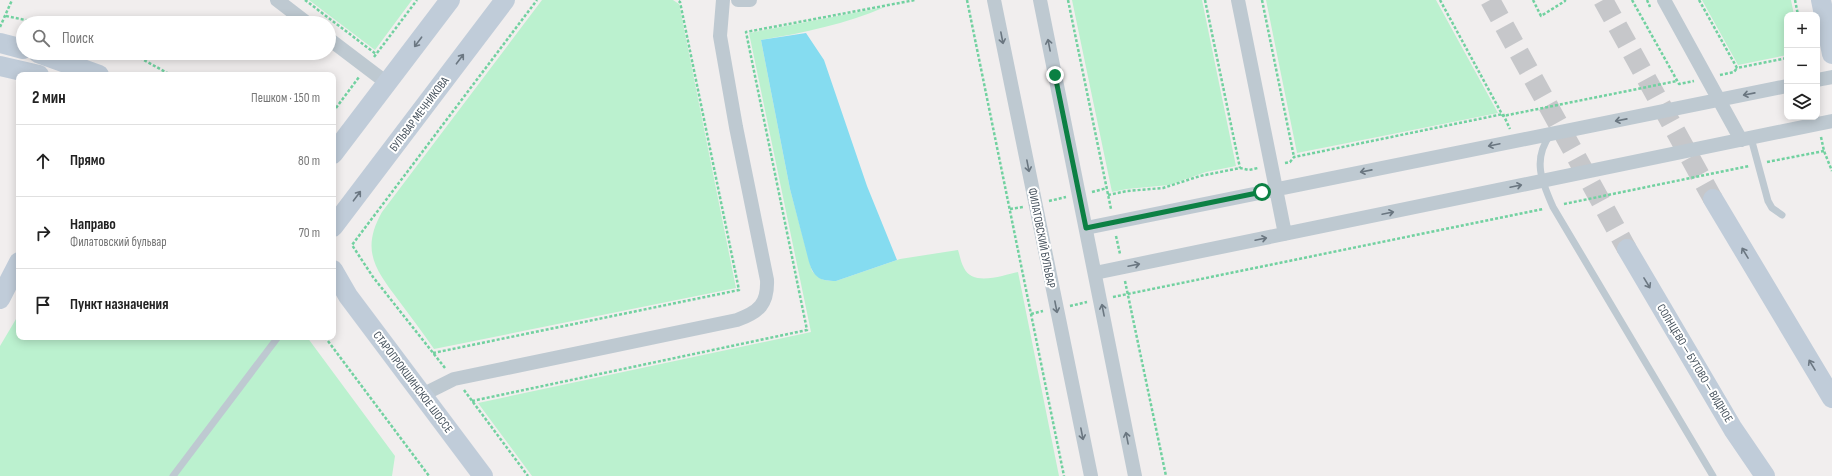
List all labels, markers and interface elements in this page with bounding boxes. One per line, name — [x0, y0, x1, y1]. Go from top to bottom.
map controls — [1784, 12, 1820, 120]
button: + — [1784, 12, 1820, 48]
search box — [16, 16, 336, 60]
icon: search — [30, 27, 52, 49]
text: Поиск — [62, 29, 94, 48]
one-way arrow — [998, 31, 1006, 44]
one-way arrow — [414, 37, 422, 48]
one-way arrow — [1045, 39, 1053, 52]
button: − — [1784, 48, 1820, 84]
one-way arrow — [456, 54, 465, 65]
route end — [1046, 66, 1064, 84]
street label: БУЛЬВАР МЕЧНИКОВА — [386, 73, 453, 155]
button: layers — [1784, 84, 1820, 120]
text: 2 мин — [32, 88, 66, 108]
text: Пешком · 150 m — [251, 90, 320, 106]
one-way arrow — [1743, 90, 1756, 98]
one-way arrow — [1615, 116, 1628, 124]
one-way arrow — [1488, 142, 1501, 150]
icon: ahead — [32, 150, 54, 172]
text: Прямо — [70, 151, 105, 170]
text: 80 m — [298, 153, 320, 169]
one-way arrow — [1024, 159, 1032, 172]
one-way arrow — [1360, 167, 1373, 175]
one-way arrow — [1509, 182, 1522, 190]
route start — [1253, 183, 1271, 201]
street label: ФИЛАТОВСКИЙ БУЛЬВАР — [1024, 187, 1059, 289]
one-way arrow — [352, 191, 361, 202]
one-way arrow — [1382, 208, 1395, 216]
text: Направо — [70, 215, 116, 234]
icon: right — [32, 222, 54, 244]
text: 70 m — [299, 225, 320, 241]
text: Филатовский бульвар — [70, 234, 167, 250]
one-way arrow — [1254, 234, 1267, 242]
one-way arrow — [1741, 247, 1749, 259]
one-way arrow — [1127, 260, 1140, 268]
one-way arrow — [1643, 277, 1651, 289]
icon: arrive — [32, 294, 54, 316]
text: Пункт назначения — [70, 295, 168, 314]
one-way arrow — [1053, 300, 1061, 313]
street label: СОЛНЦЕВО — БУТОВО — ВИДНОЕ — [1653, 301, 1736, 425]
one-way arrow — [1098, 304, 1106, 317]
street label: СТАРОПРОКШИНСКОЕ ШОССЕ — [369, 328, 456, 436]
one-way arrow — [1808, 360, 1816, 371]
one-way arrow — [1078, 427, 1086, 440]
one-way arrow — [1123, 432, 1131, 445]

